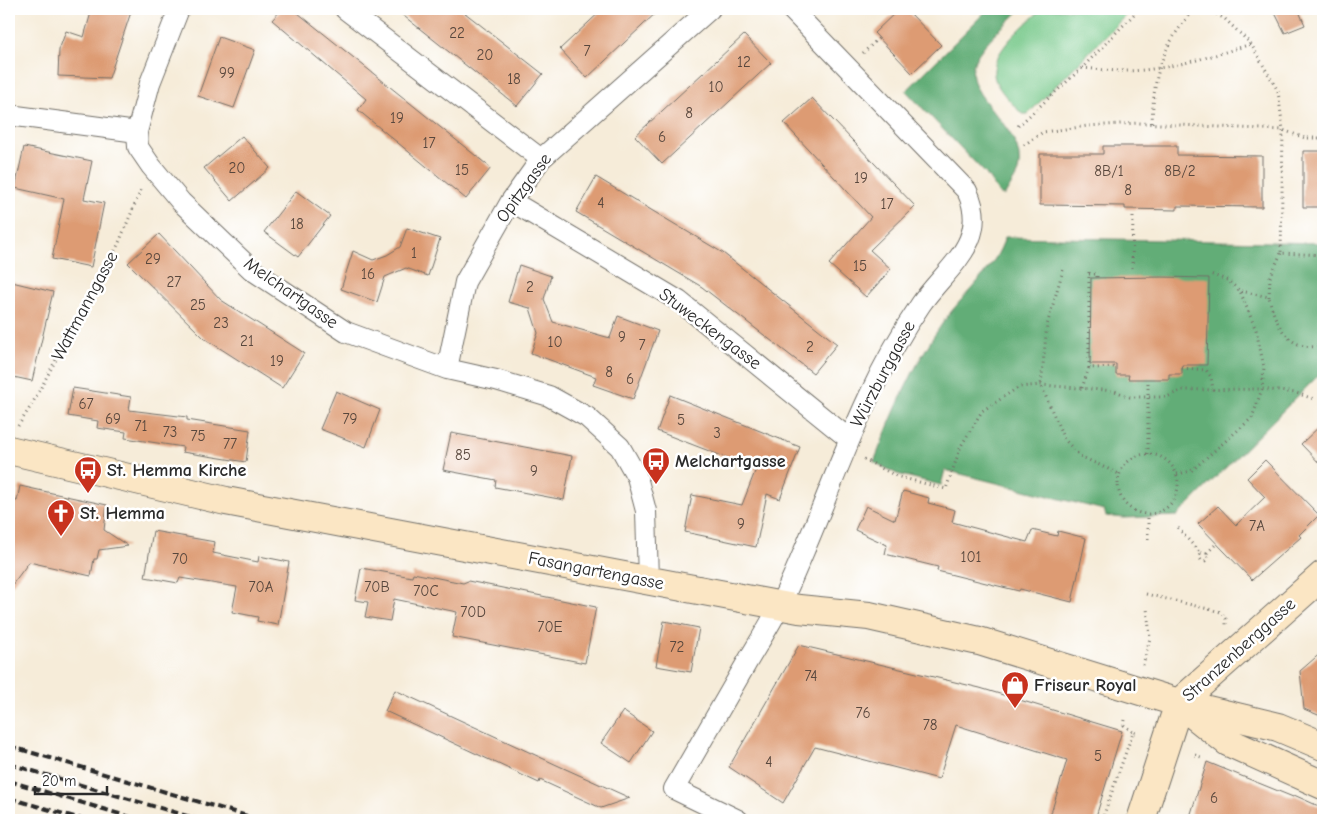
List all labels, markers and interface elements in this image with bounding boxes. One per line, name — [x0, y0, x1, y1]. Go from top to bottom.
house number: 22 — [449, 24, 465, 42]
house number: 7 — [583, 42, 591, 60]
house number: 20 — [477, 46, 493, 64]
house number: 12 — [737, 53, 751, 71]
house number: 99 — [219, 64, 235, 82]
house number: 18 — [507, 70, 521, 88]
house number: 10 — [708, 78, 724, 96]
house number: 8 — [685, 104, 693, 122]
house number: 19 — [390, 109, 404, 127]
house number: 6 — [658, 128, 666, 146]
house number: 17 — [422, 134, 436, 152]
street label: Opitzgasse — [492, 149, 556, 227]
house number: 20 — [229, 159, 245, 177]
house number: 15 — [455, 161, 469, 179]
house number: 8B/1 — [1094, 162, 1124, 180]
house number: 8B/2 — [1164, 162, 1196, 180]
house number: 19 — [854, 169, 868, 187]
house number: 8 — [1124, 181, 1132, 199]
house number: 4 — [597, 194, 605, 212]
house number: 17 — [880, 195, 894, 213]
house number: 18 — [290, 215, 304, 233]
house number: 1 — [411, 244, 417, 262]
street label: Wattmanngasse — [47, 248, 123, 364]
house number: 29 — [145, 250, 161, 268]
street label: Melchartgasse — [240, 253, 342, 333]
house number: 15 — [853, 257, 867, 275]
house number: 16 — [361, 265, 375, 283]
house number: 27 — [167, 273, 181, 291]
house number: 2 — [526, 278, 534, 296]
street label: Stuweckengasse — [655, 284, 765, 374]
house number: 25 — [190, 296, 206, 314]
house number: 23 — [213, 314, 229, 332]
street label: Würzburggasse — [846, 317, 920, 431]
house number: 9 — [618, 328, 626, 346]
house number: 21 — [240, 332, 254, 350]
house number: 10 — [547, 333, 563, 351]
house number: 7 — [638, 336, 646, 354]
house number: 2 — [806, 338, 814, 356]
house number: 19 — [270, 352, 284, 370]
house number: 8 — [605, 363, 613, 381]
house number: 6 — [626, 370, 634, 388]
house number: 67 — [78, 395, 94, 413]
house number: 69 — [105, 410, 121, 428]
house number: 79 — [342, 410, 358, 428]
house number: 5 — [677, 411, 685, 429]
house number: 71 — [134, 417, 148, 435]
house number: 73 — [163, 423, 177, 441]
house number: 3 — [713, 424, 721, 442]
house number: 75 — [190, 427, 206, 445]
house number: 77 — [223, 435, 237, 453]
house number: 85 — [455, 446, 471, 464]
bus stop icon: Melchartgasse — [641, 446, 671, 485]
place label: Melchartgasse — [675, 451, 786, 472]
bus stop icon: St. Hemma Kirche — [73, 455, 103, 494]
place label: St. Hemma Kirche — [107, 460, 246, 481]
house number: 9 — [530, 462, 538, 480]
church icon: St. Hemma — [46, 498, 76, 537]
place label: St. Hemma — [80, 503, 165, 524]
house number: 9 — [737, 515, 745, 533]
house number: 7A — [1249, 517, 1265, 535]
street label: Fasangartengasse — [526, 548, 666, 594]
house number: 101 — [960, 548, 982, 566]
house number: 70 — [172, 550, 188, 568]
house number: 70A — [249, 578, 274, 596]
house number: 70B — [364, 578, 390, 596]
house number: 70C — [413, 582, 439, 600]
street label: Stranzenberggasse — [1178, 594, 1300, 706]
house number: 70D — [460, 603, 486, 621]
house number: 70E — [537, 618, 563, 636]
house number: 72 — [670, 638, 684, 656]
house number: 74 — [804, 667, 818, 685]
shop icon: Friseur Royal — [1000, 670, 1030, 709]
place label: Friseur Royal — [1034, 675, 1137, 696]
house number: 76 — [855, 704, 871, 722]
house number: 78 — [923, 716, 937, 734]
house number: 5 — [1094, 747, 1102, 765]
house number: 4 — [765, 753, 773, 771]
scale bar — [35, 764, 108, 796]
text: 20 m — [42, 772, 76, 790]
house number: 6 — [1210, 789, 1218, 807]

